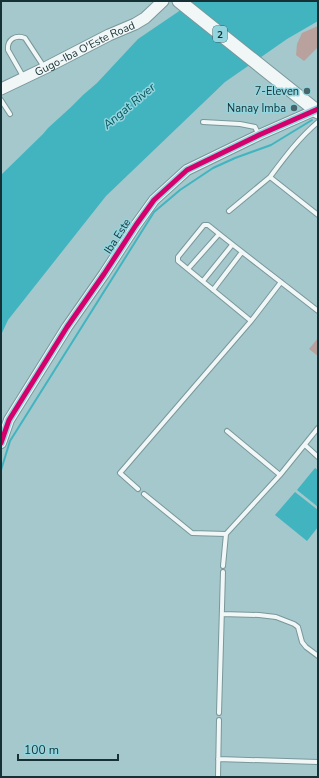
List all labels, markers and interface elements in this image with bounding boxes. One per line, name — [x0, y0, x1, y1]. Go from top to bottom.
street label: Gugo-Iba O'Este Road — [32, 18, 137, 80]
road number: 2 — [213, 26, 227, 42]
water label: Angat River — [99, 79, 159, 133]
place label: 7-Eleven — [255, 84, 299, 99]
marker: 7-Eleven — [302, 86, 312, 96]
place label: Nanay Imba — [227, 101, 286, 116]
marker: Nanay Imba — [289, 103, 299, 113]
street label: Iba Este — [100, 216, 134, 257]
scale bar — [18, 736, 118, 762]
text: 100 m — [24, 742, 59, 758]

